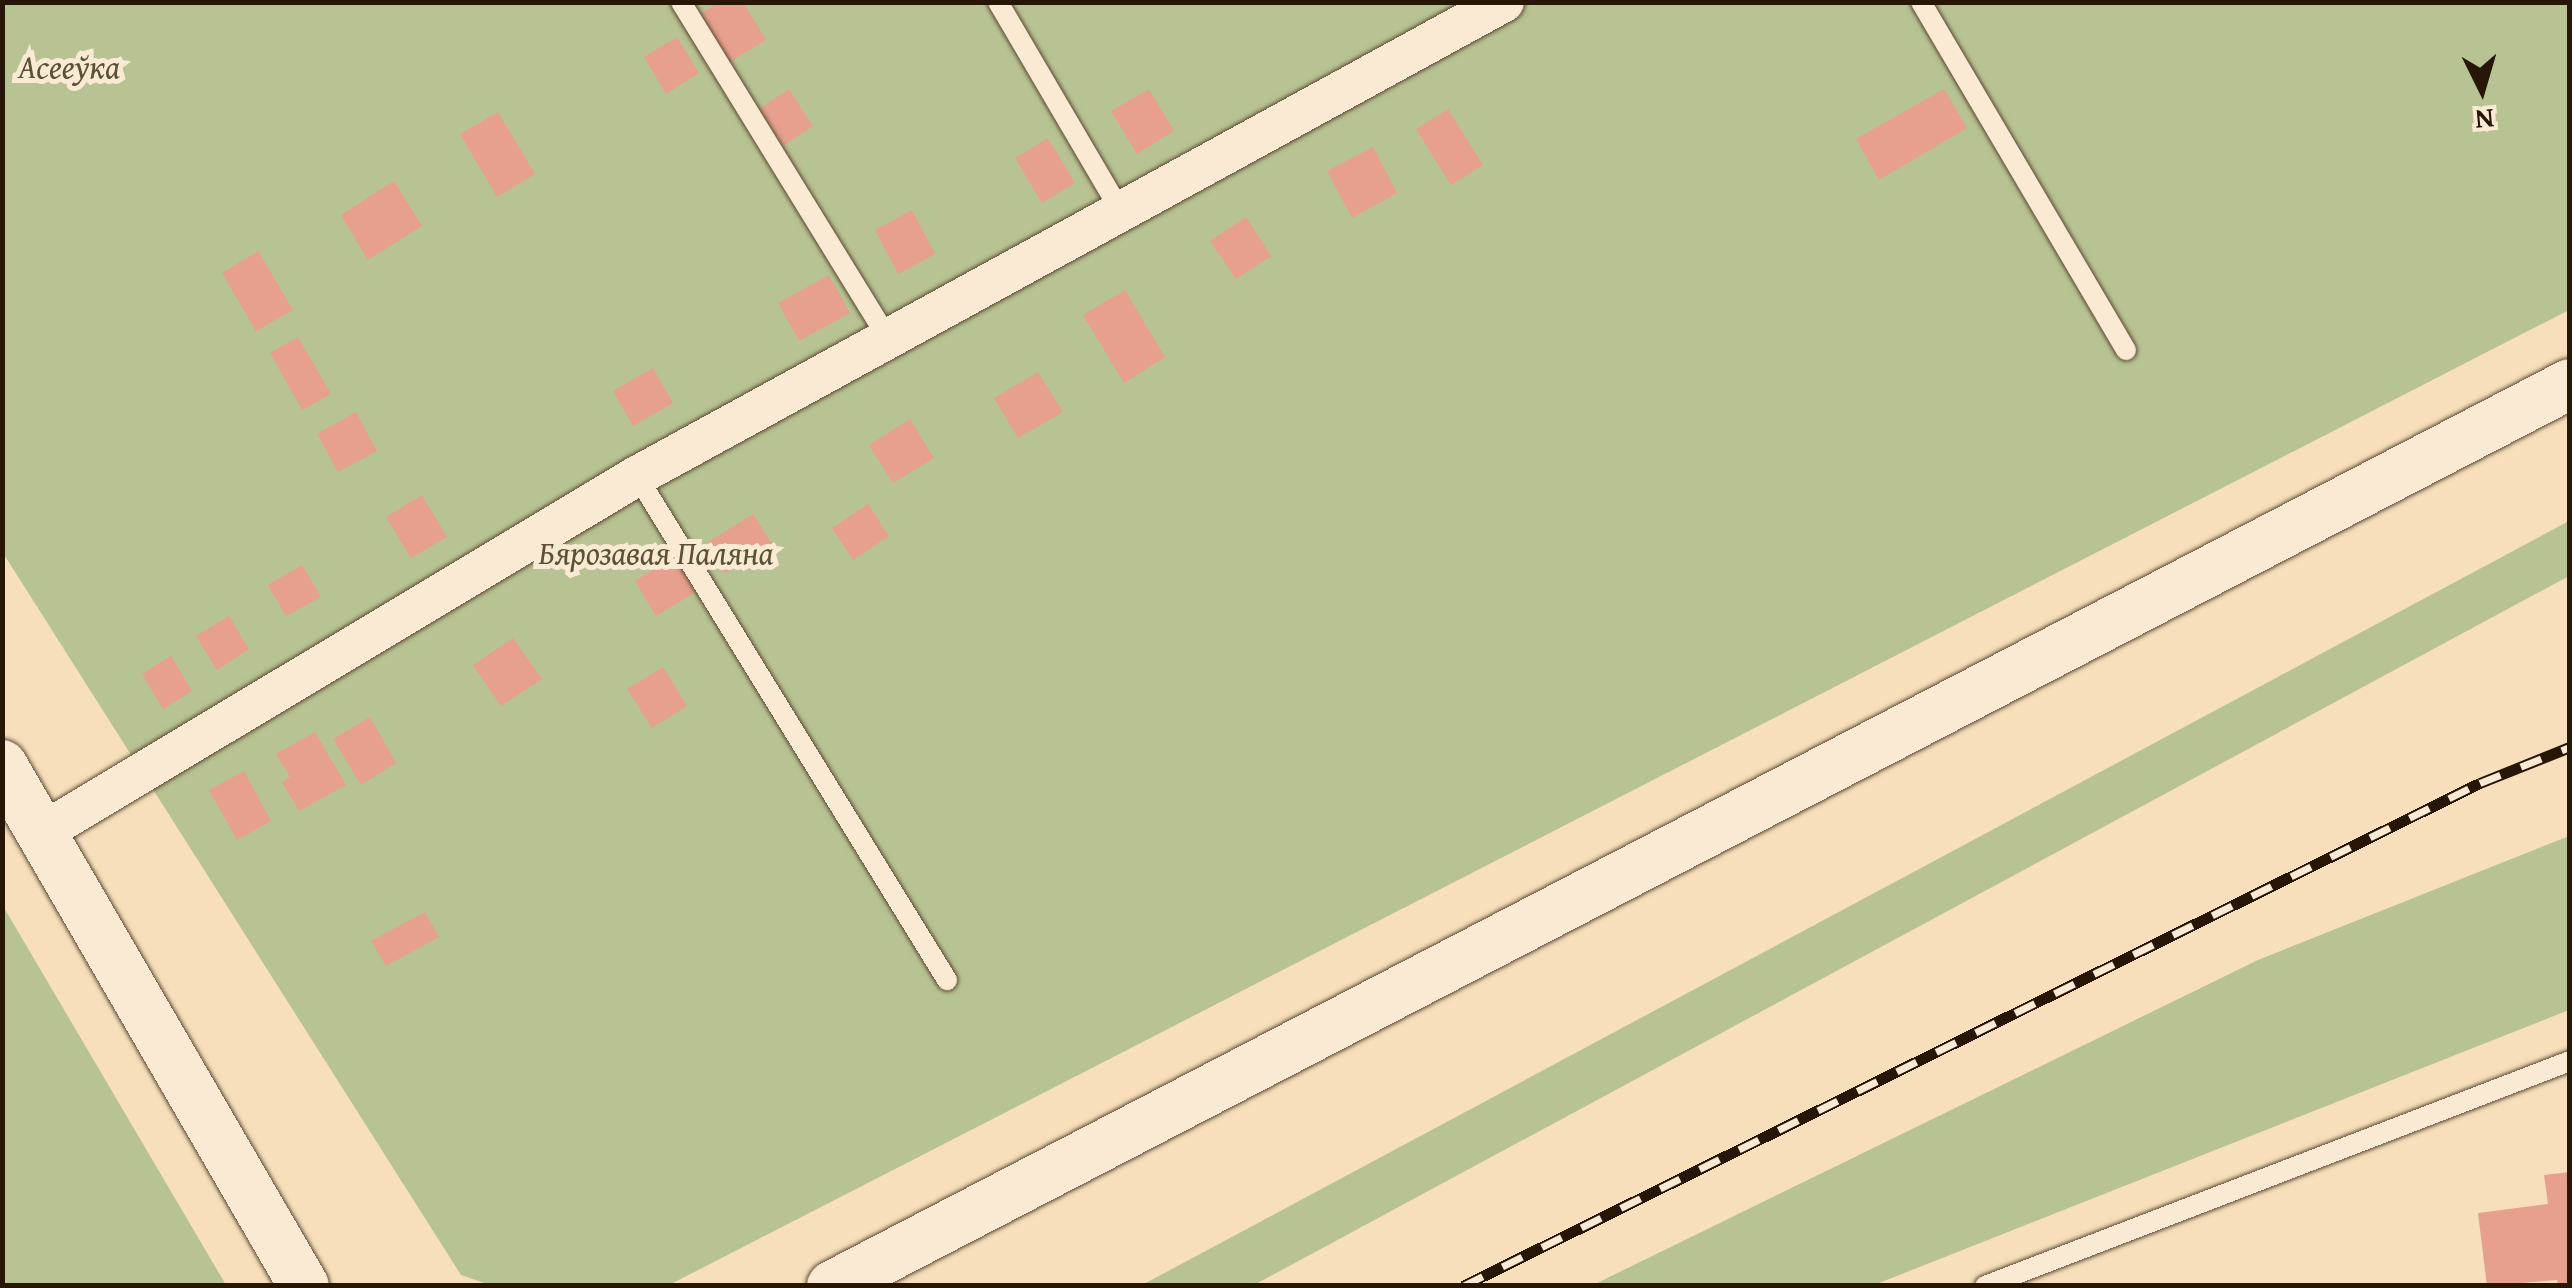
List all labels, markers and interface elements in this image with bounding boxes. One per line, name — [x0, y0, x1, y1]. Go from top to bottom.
north arrow — [2432, 40, 2532, 140]
park label: Асееўка — [18, 48, 120, 86]
text: N — [2474, 99, 2496, 142]
park label: Бярозавая Паляна — [539, 534, 773, 572]

